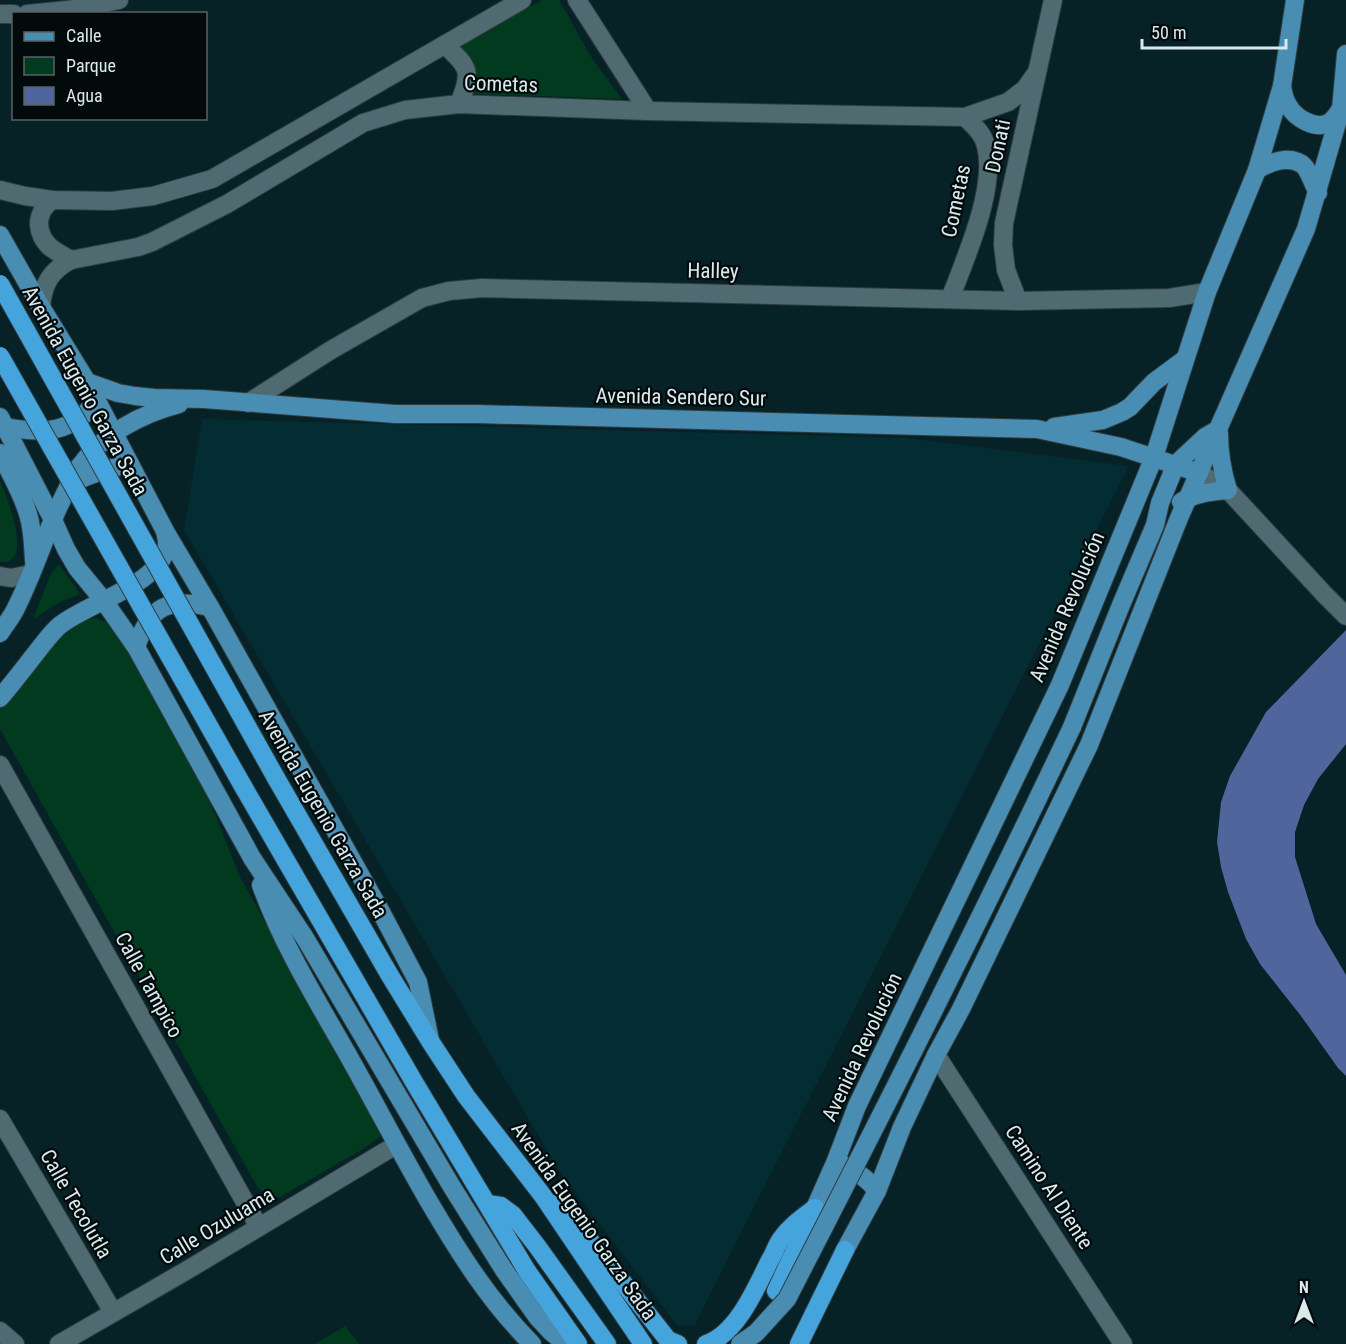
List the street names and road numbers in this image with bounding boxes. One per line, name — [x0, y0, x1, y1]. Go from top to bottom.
street label: Cometas — [464, 71, 538, 97]
street label: Donati — [981, 117, 1015, 175]
street label: Cometas — [937, 162, 975, 240]
street label: Halley — [687, 259, 739, 283]
street label: Avenida Eugenio Garza Sada — [17, 282, 153, 500]
street label: Avenida Sendero Sur — [595, 384, 767, 410]
street label: Avenida Revolución — [1024, 528, 1110, 686]
street label: Avenida Eugenio Garza Sada — [254, 706, 392, 922]
street label: Calle Tampico — [110, 928, 188, 1042]
street label: Avenida Revolución — [817, 969, 907, 1125]
street label: Avenida Eugenio Garza Sada — [507, 1117, 661, 1325]
street label: Camino Al Diente — [1000, 1121, 1098, 1254]
street label: Calle Tecolutla — [35, 1145, 117, 1263]
street label: Calle Ozuluama — [155, 1182, 279, 1270]

